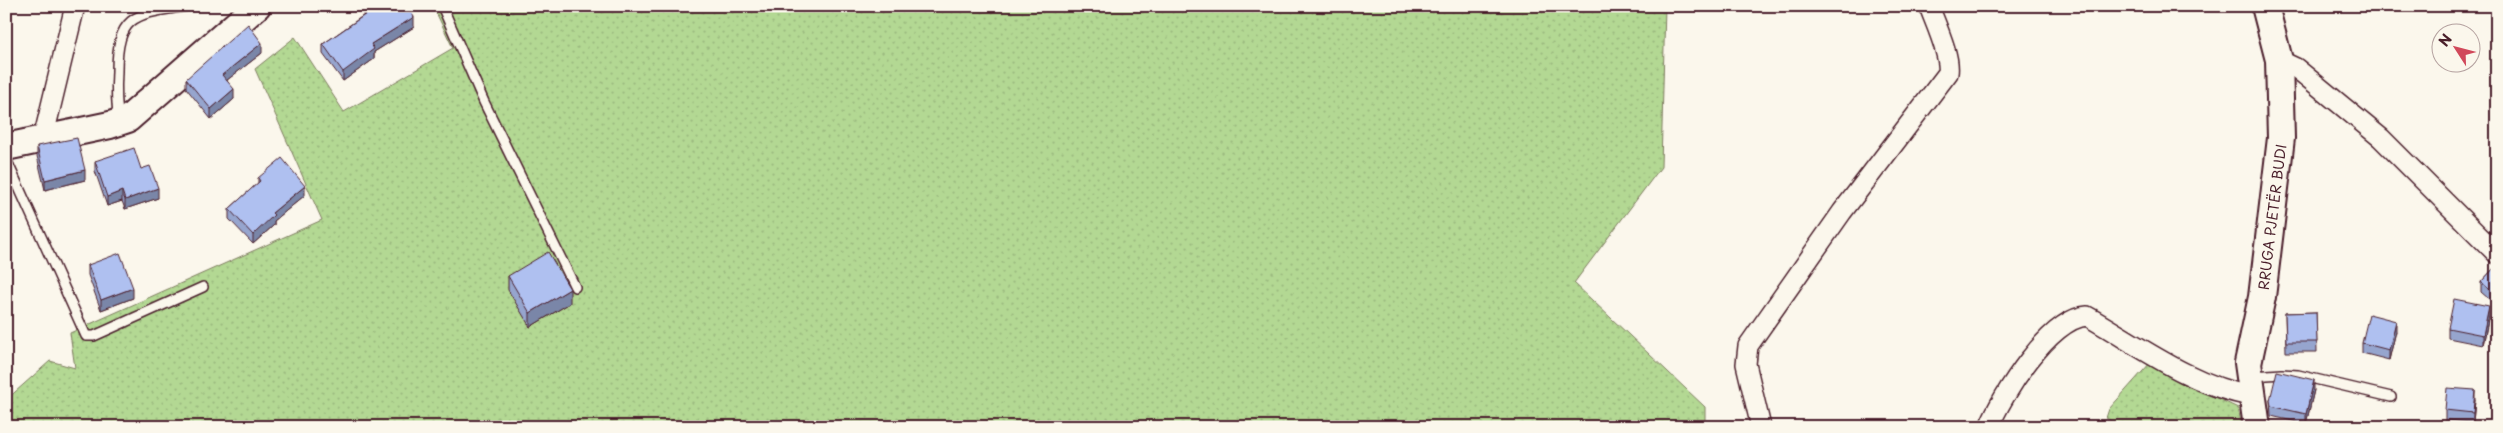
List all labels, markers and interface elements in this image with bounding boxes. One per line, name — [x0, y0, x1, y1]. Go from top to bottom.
north arrow — [2430, 22, 2480, 72]
text: N — [2433, 29, 2457, 51]
street label: RRUGA PJETËR BUDI — [2253, 143, 2291, 291]

